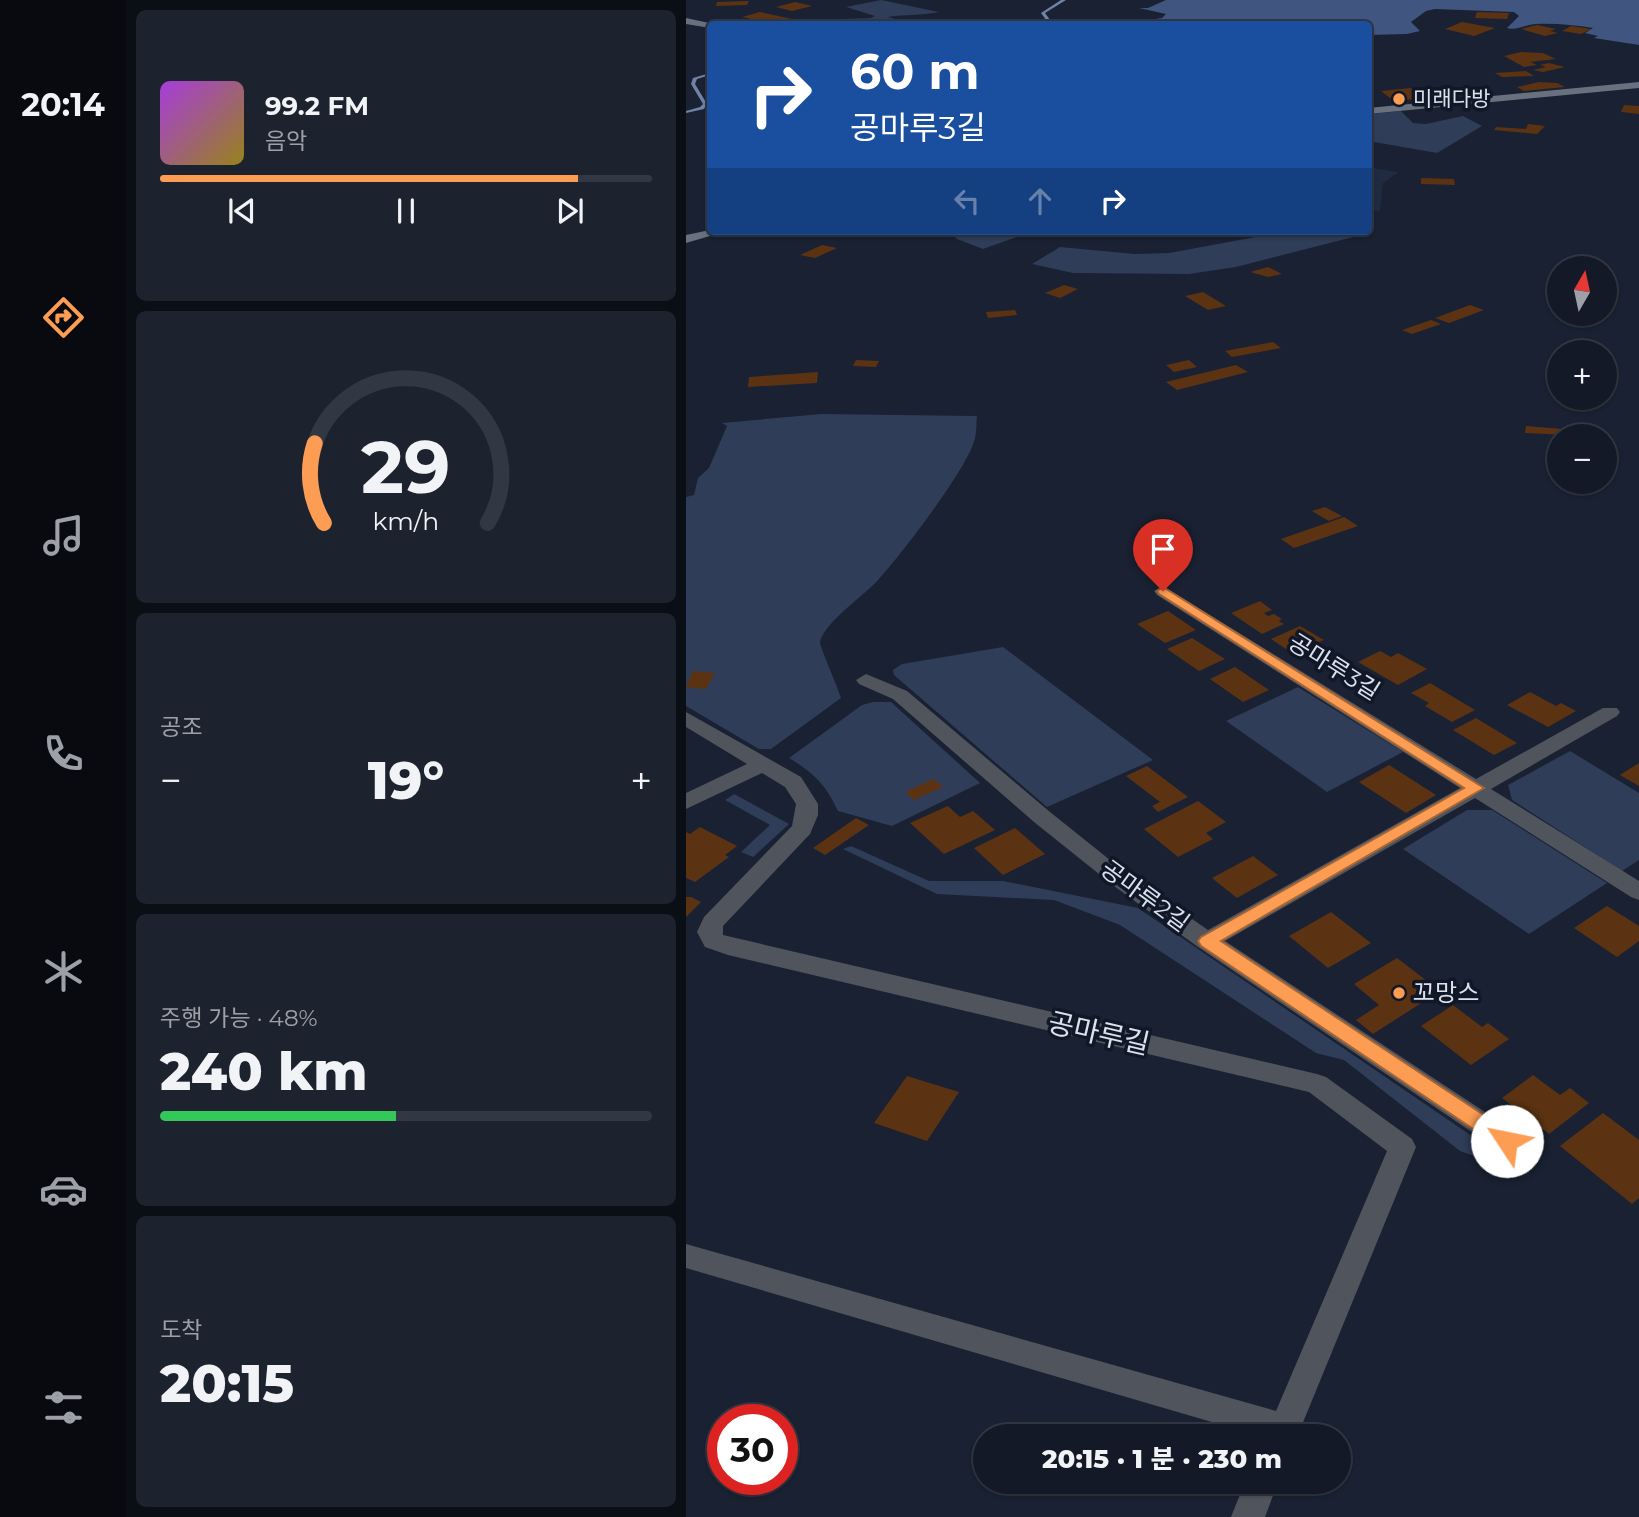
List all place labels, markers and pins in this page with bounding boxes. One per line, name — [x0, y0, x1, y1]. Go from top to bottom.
place label: 미래다방 — [1413, 86, 1490, 111]
marker: 미래다방 — [1391, 91, 1407, 107]
pin — [1133, 519, 1193, 591]
place label: 꼬망스 — [1413, 978, 1479, 1007]
marker: 꼬망스 — [1391, 985, 1407, 1001]

